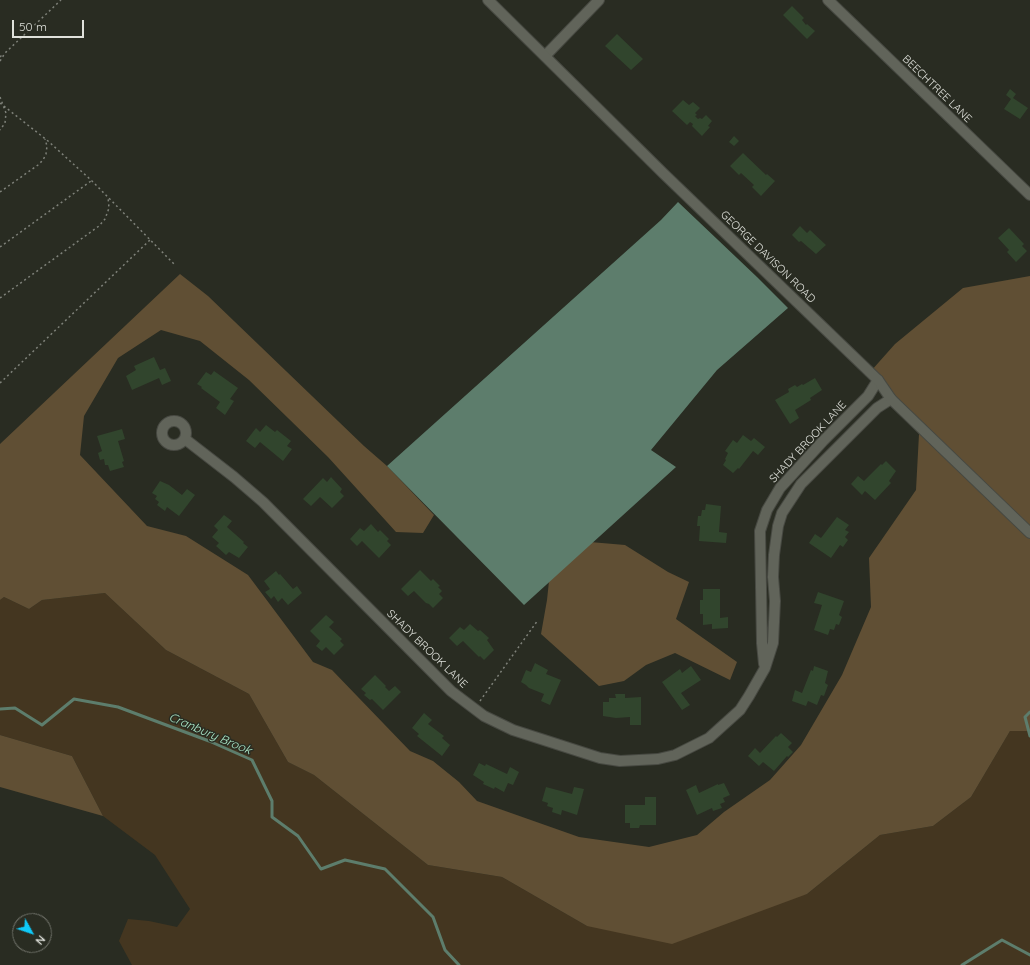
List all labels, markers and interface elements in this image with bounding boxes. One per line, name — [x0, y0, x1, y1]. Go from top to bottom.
scale bar — [14, 12, 86, 38]
text: 50 m — [19, 19, 47, 34]
street label: BEECHTREE LANE — [900, 52, 974, 126]
street label: GEORGE DAVISON ROAD — [718, 208, 818, 306]
street label: SHADY BROOK LANE — [767, 398, 849, 486]
street label: SHADY BROOK LANE — [384, 607, 470, 691]
water label: Cranbury Brook — [166, 710, 254, 758]
north arrow — [12, 913, 52, 953]
text: N — [32, 932, 48, 948]

